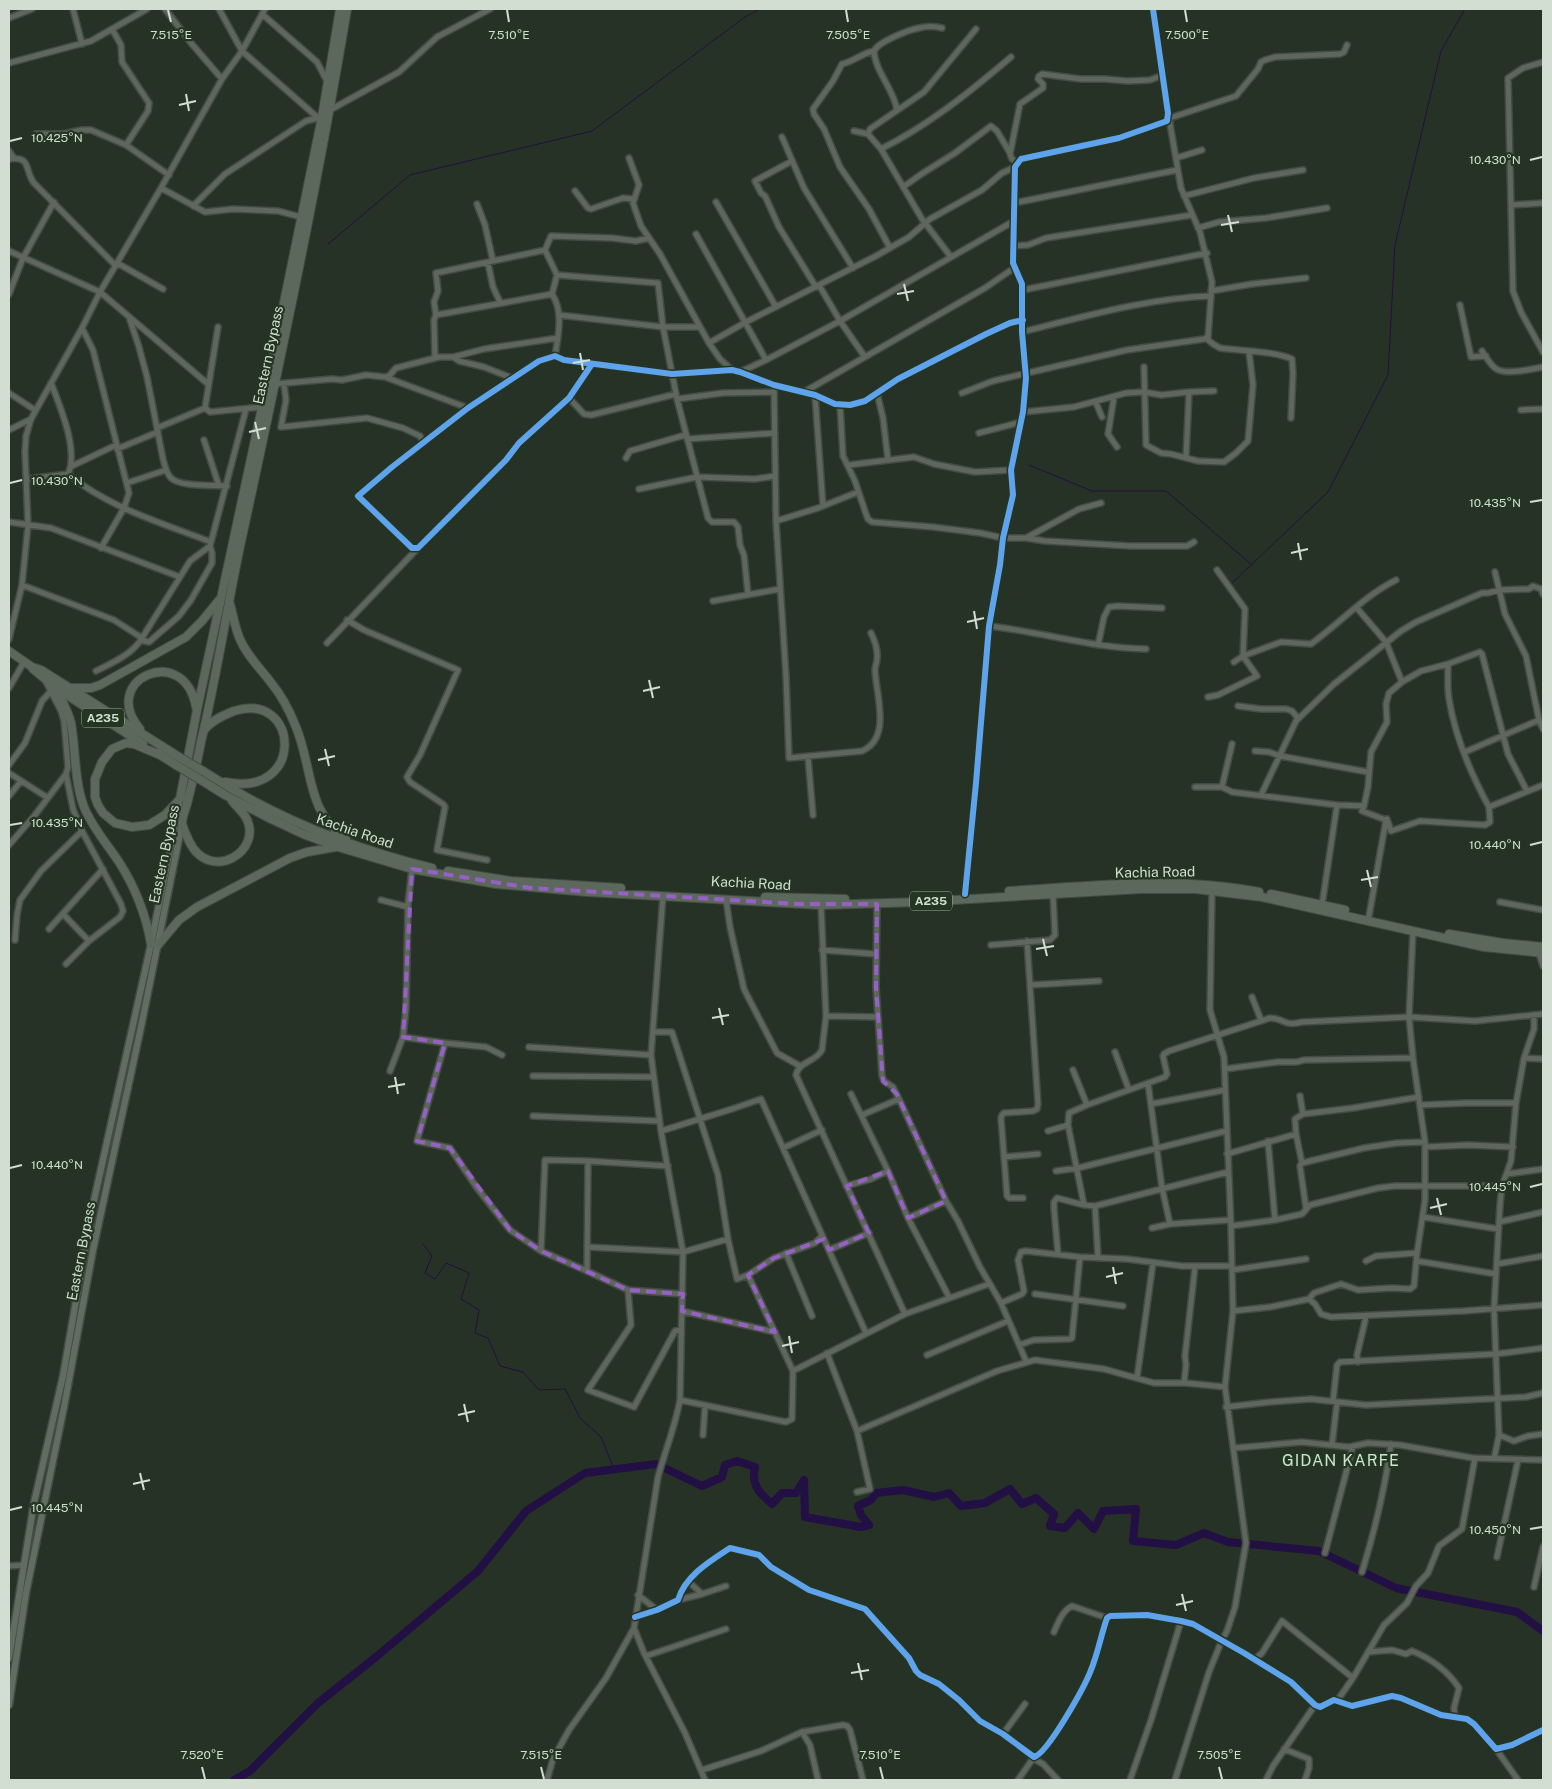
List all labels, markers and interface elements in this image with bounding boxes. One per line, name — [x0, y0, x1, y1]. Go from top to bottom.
text: 7.515°E — [150, 28, 192, 42]
text: 7.510°E — [488, 28, 530, 42]
text: 7.505°E — [826, 28, 870, 42]
text: 7.500°E — [1165, 28, 1209, 42]
text: 10.425°N — [31, 131, 83, 145]
text: 10.430°N — [1469, 153, 1521, 167]
street label: Eastern Bypass — [250, 304, 286, 406]
text: 10.430°N — [31, 474, 83, 488]
text: 10.435°N — [1469, 496, 1521, 510]
road number: A235 — [82, 708, 124, 728]
street label: Eastern Bypass — [146, 803, 182, 905]
street label: Kachia Road — [314, 810, 396, 852]
text: 10.435°N — [31, 816, 83, 830]
text: 10.440°N — [1469, 838, 1521, 852]
street label: Kachia Road — [1115, 863, 1195, 881]
street label: Kachia Road — [710, 873, 792, 893]
road number: A235 — [910, 891, 952, 910]
text: 10.440°N — [31, 1158, 83, 1172]
text: 10.445°N — [1469, 1180, 1521, 1194]
street label: Eastern Bypass — [64, 1200, 98, 1302]
district label: GIDAN KARFE — [1282, 1451, 1400, 1470]
text: 10.445°N — [31, 1501, 83, 1515]
text: 10.450°N — [1469, 1523, 1521, 1537]
text: 7.520°E — [180, 1748, 224, 1762]
text: 7.515°E — [520, 1748, 562, 1762]
text: 7.510°E — [859, 1748, 901, 1762]
text: 7.505°E — [1197, 1748, 1241, 1762]

